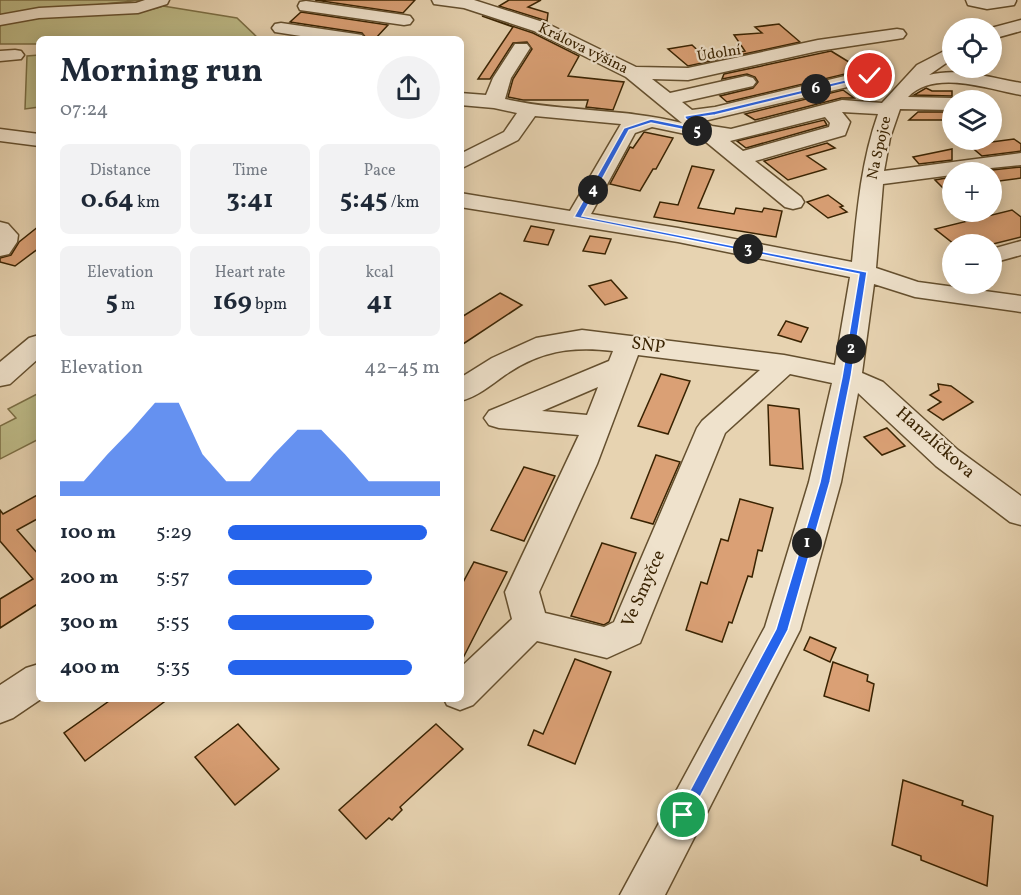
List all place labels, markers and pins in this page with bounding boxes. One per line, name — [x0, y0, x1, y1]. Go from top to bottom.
pin — [844, 50, 895, 101]
pin: 6 — [801, 74, 831, 104]
pin: 5 — [682, 116, 712, 146]
pin: 4 — [578, 175, 608, 205]
pin: 3 — [733, 234, 763, 264]
pin: 2 — [836, 334, 866, 364]
pin: 1 — [792, 528, 822, 558]
pin — [657, 789, 708, 840]

